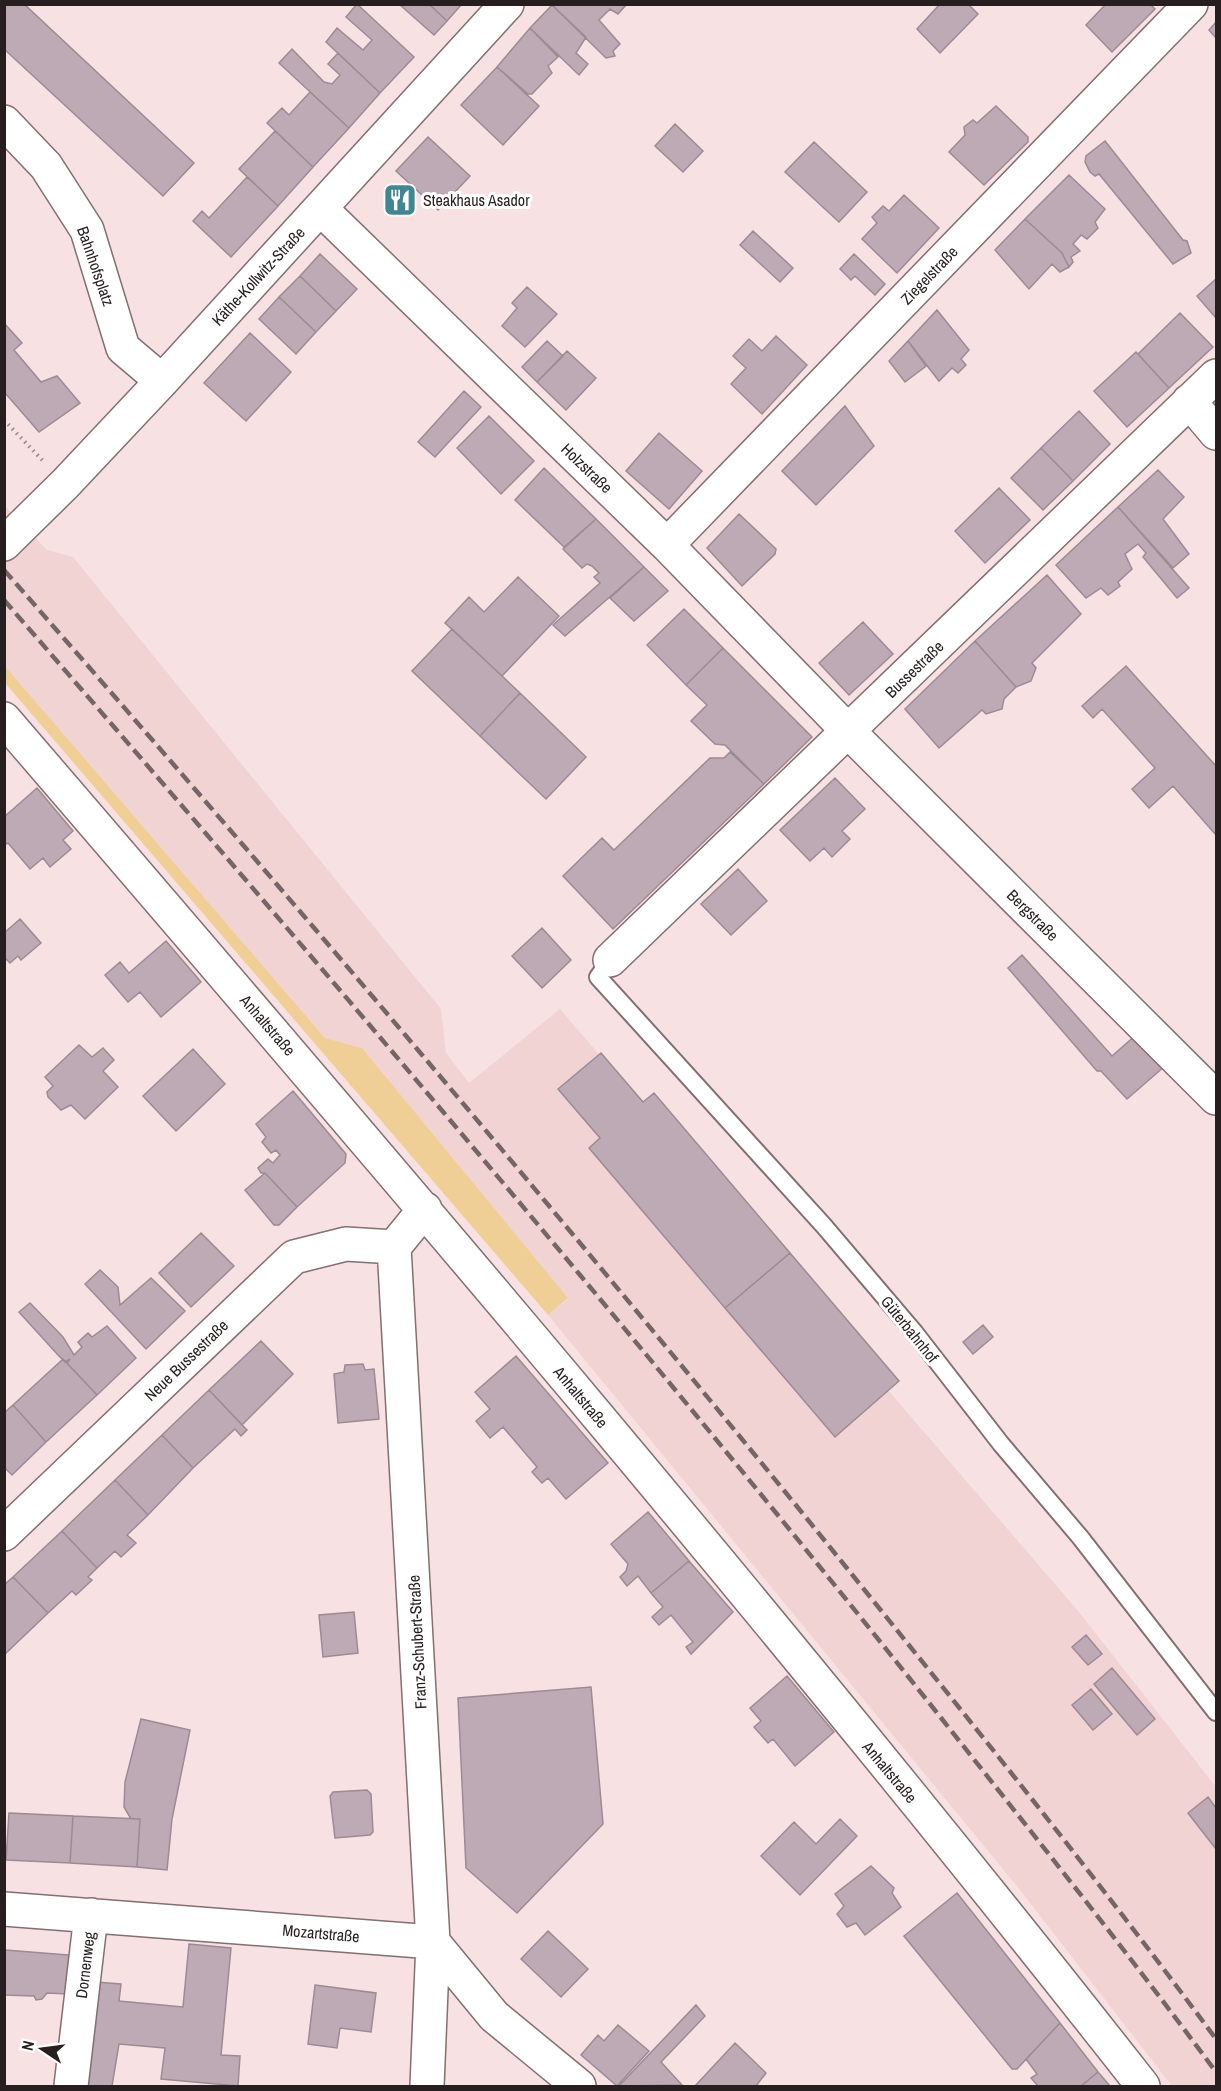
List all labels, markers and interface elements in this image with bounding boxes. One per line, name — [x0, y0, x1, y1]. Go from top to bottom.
restaurant icon: Steakhaus Asador — [382, 182, 418, 218]
place label: Steakhaus Asador — [423, 189, 530, 211]
street label: Käthe-Kollwitz-Straße — [206, 222, 310, 330]
street label: Bahnhofsplatz — [72, 223, 120, 309]
street label: Ziegelstraße — [896, 241, 962, 309]
street label: Holzstraße — [557, 438, 617, 498]
street label: Bussestraße — [880, 636, 948, 702]
street label: Bergstraße — [1002, 884, 1064, 946]
street label: Anhaltstraße — [235, 989, 301, 1060]
street label: Güterbahnhof — [876, 1291, 944, 1367]
street label: Neue Bussestraße — [139, 1314, 233, 1406]
street label: Anhaltstraße — [548, 1361, 613, 1433]
street label: Franz-Schubert-Straße — [403, 1574, 431, 1710]
street label: Anhaltstraße — [857, 1736, 922, 1808]
street label: Mozartstraße — [282, 1919, 360, 1947]
street label: Dornenweg — [70, 1930, 100, 2000]
north arrow — [12, 2019, 72, 2079]
text: N — [16, 2039, 39, 2053]

